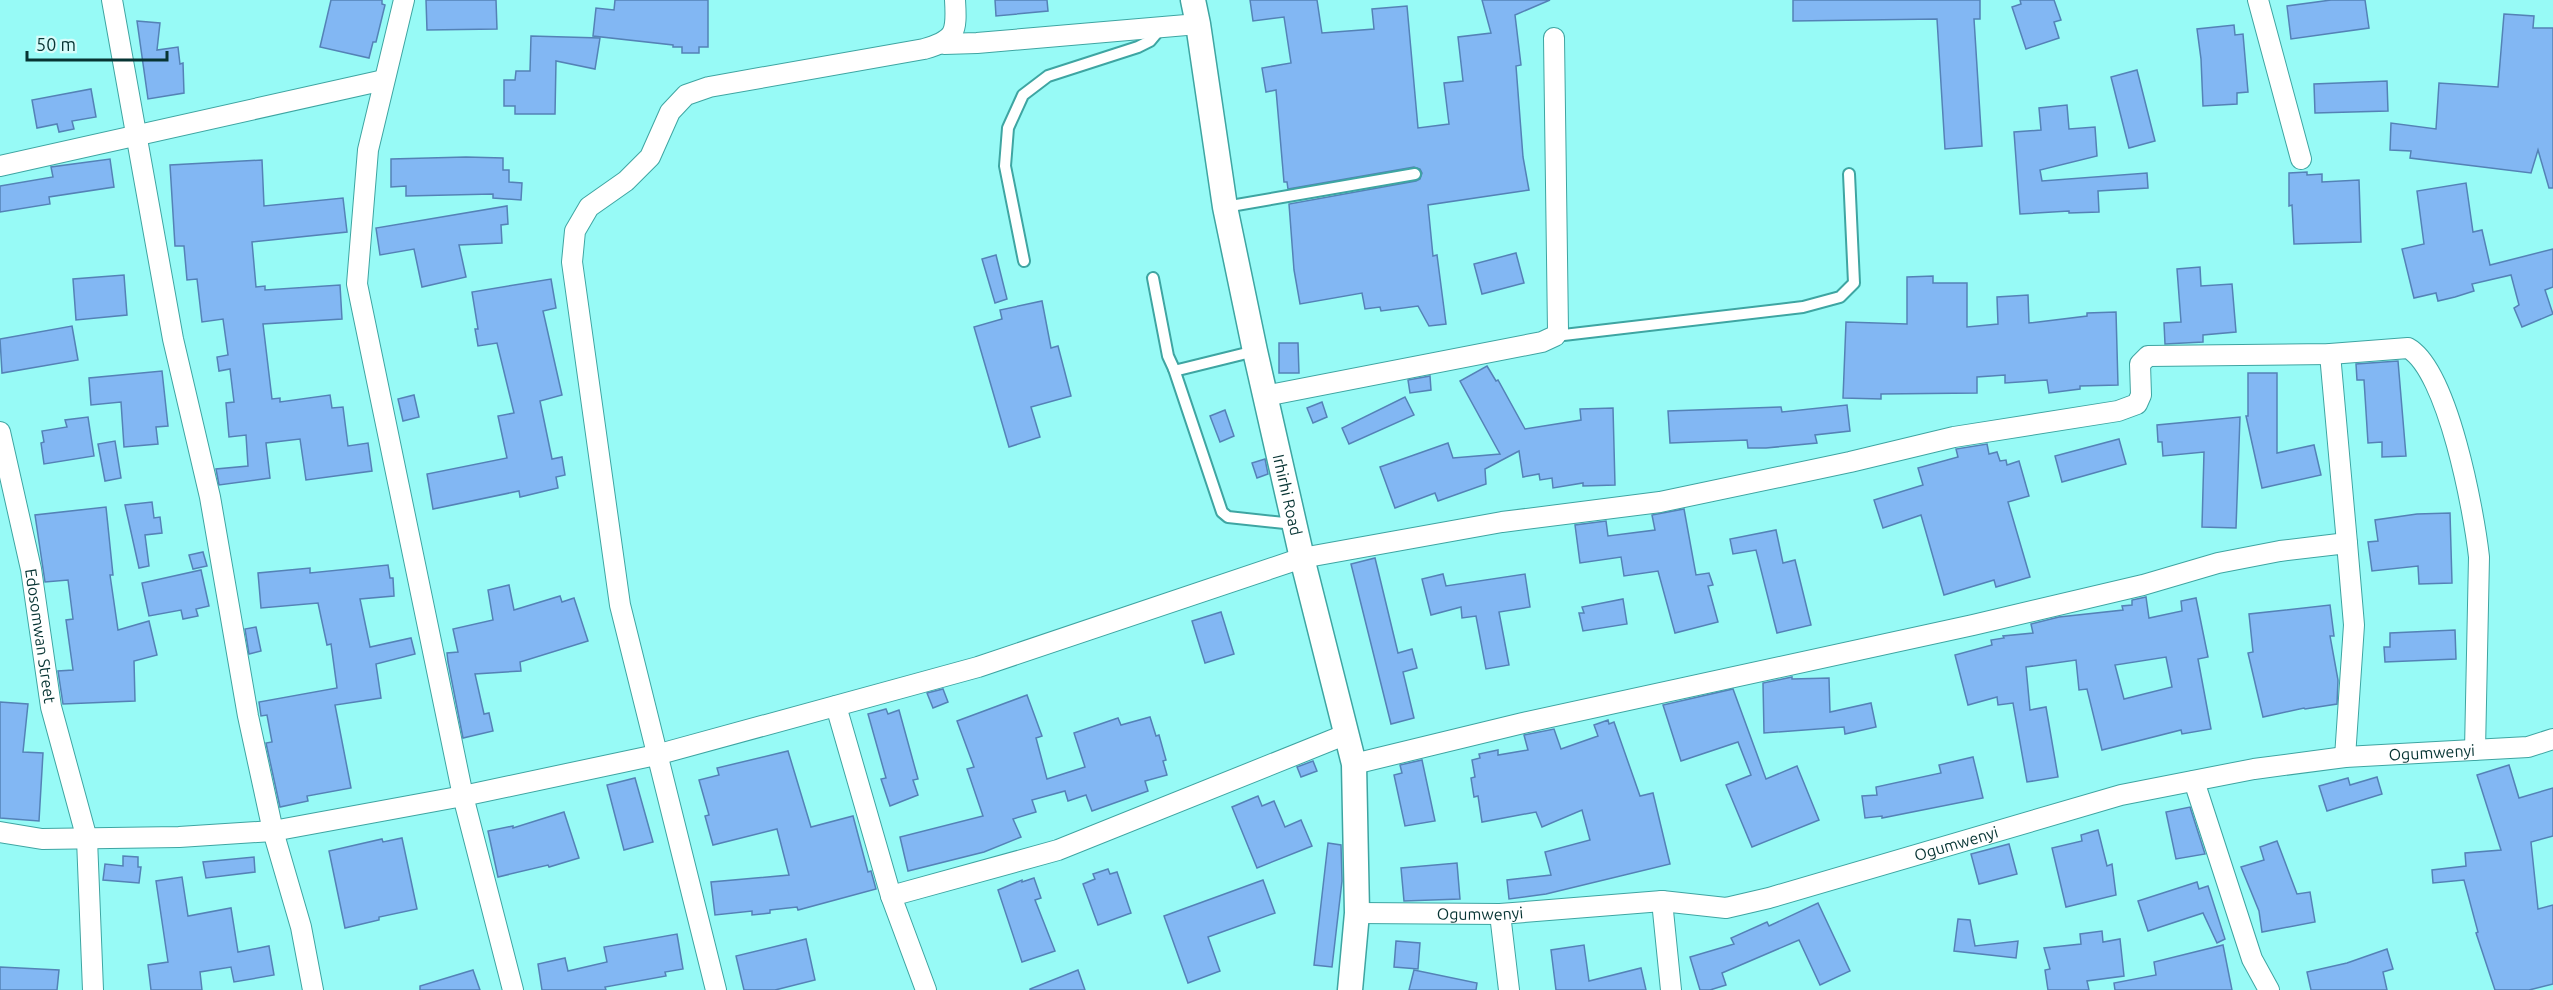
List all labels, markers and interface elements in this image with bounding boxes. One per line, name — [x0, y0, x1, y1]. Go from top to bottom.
scale bar — [27, 24, 166, 62]
text: 50 m — [36, 34, 76, 54]
street label: Irhirhi Road — [1270, 452, 1306, 537]
street label: Edosomwan Street — [22, 567, 59, 705]
street label: Ogumwenyi — [2388, 741, 2475, 764]
street label: Ogumwenyi — [1912, 822, 2000, 864]
street label: Ogumwenyi — [1437, 903, 1524, 923]

